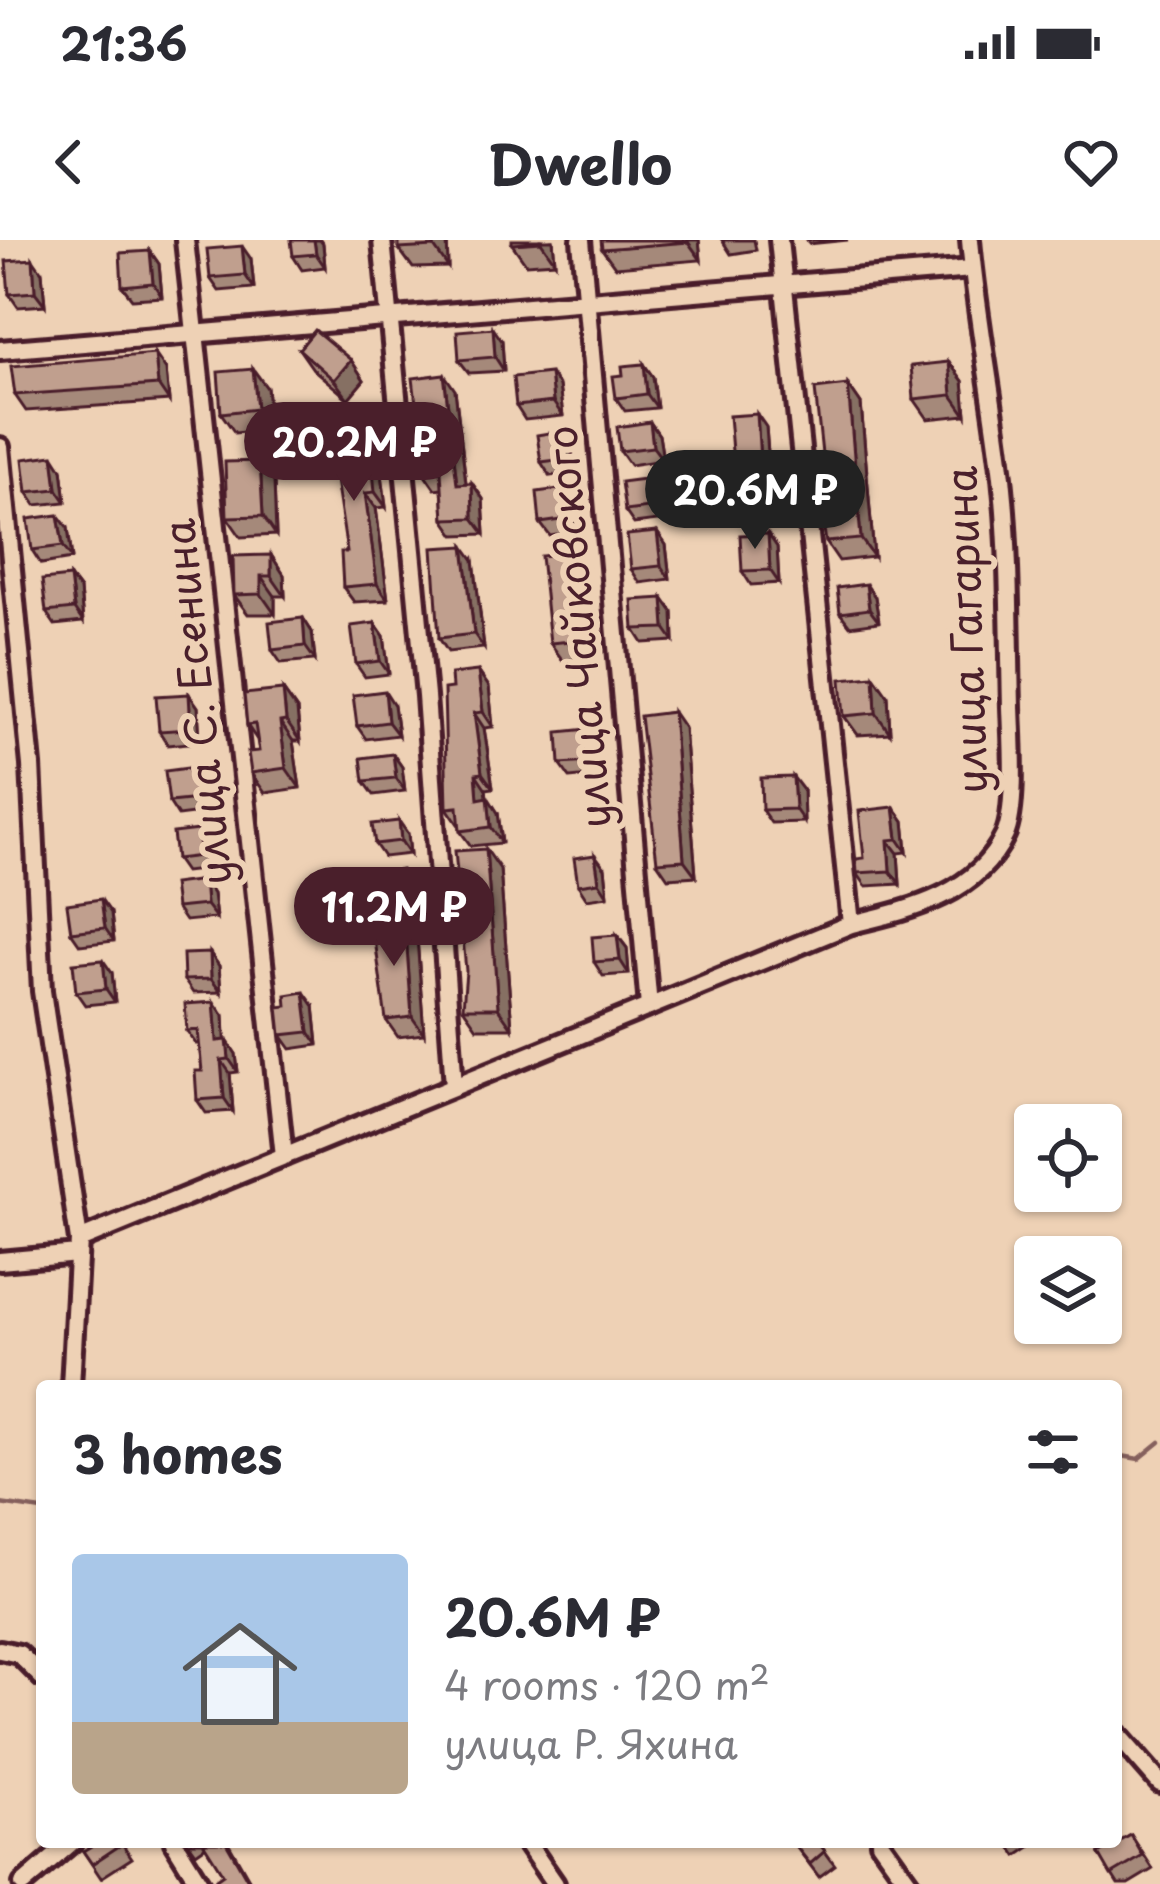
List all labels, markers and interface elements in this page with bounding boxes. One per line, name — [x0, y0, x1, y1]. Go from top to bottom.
text: 21:36 — [60, 8, 187, 76]
text: Dwello — [488, 122, 672, 203]
icon: back — [36, 129, 102, 195]
icon: heart — [1058, 129, 1124, 195]
pin: 20.2M ₽ — [243, 402, 465, 504]
text: 20.2M ₽ — [271, 411, 437, 470]
street label: улица Чайковского — [528, 423, 626, 831]
pin: 20.6M ₽ — [644, 450, 866, 552]
text: 20.6M ₽ — [672, 459, 838, 518]
street label: улица Гагарина — [927, 465, 1002, 795]
street label: улица С. Есенина — [145, 515, 246, 889]
pin: 11.2M ₽ — [283, 867, 505, 969]
text: 11.2M ₽ — [321, 876, 467, 935]
map controls — [1014, 1104, 1122, 1344]
button: locate — [1014, 1104, 1122, 1212]
button: layers — [1014, 1236, 1122, 1344]
text: 3 homes — [72, 1414, 283, 1491]
icon: filters — [1020, 1419, 1086, 1485]
text: 20.6M ₽ — [444, 1577, 661, 1654]
icon: home — [168, 1602, 312, 1746]
text: 4 rooms · 120 m² — [444, 1654, 770, 1713]
text: улица Р. Яхина — [444, 1713, 738, 1772]

